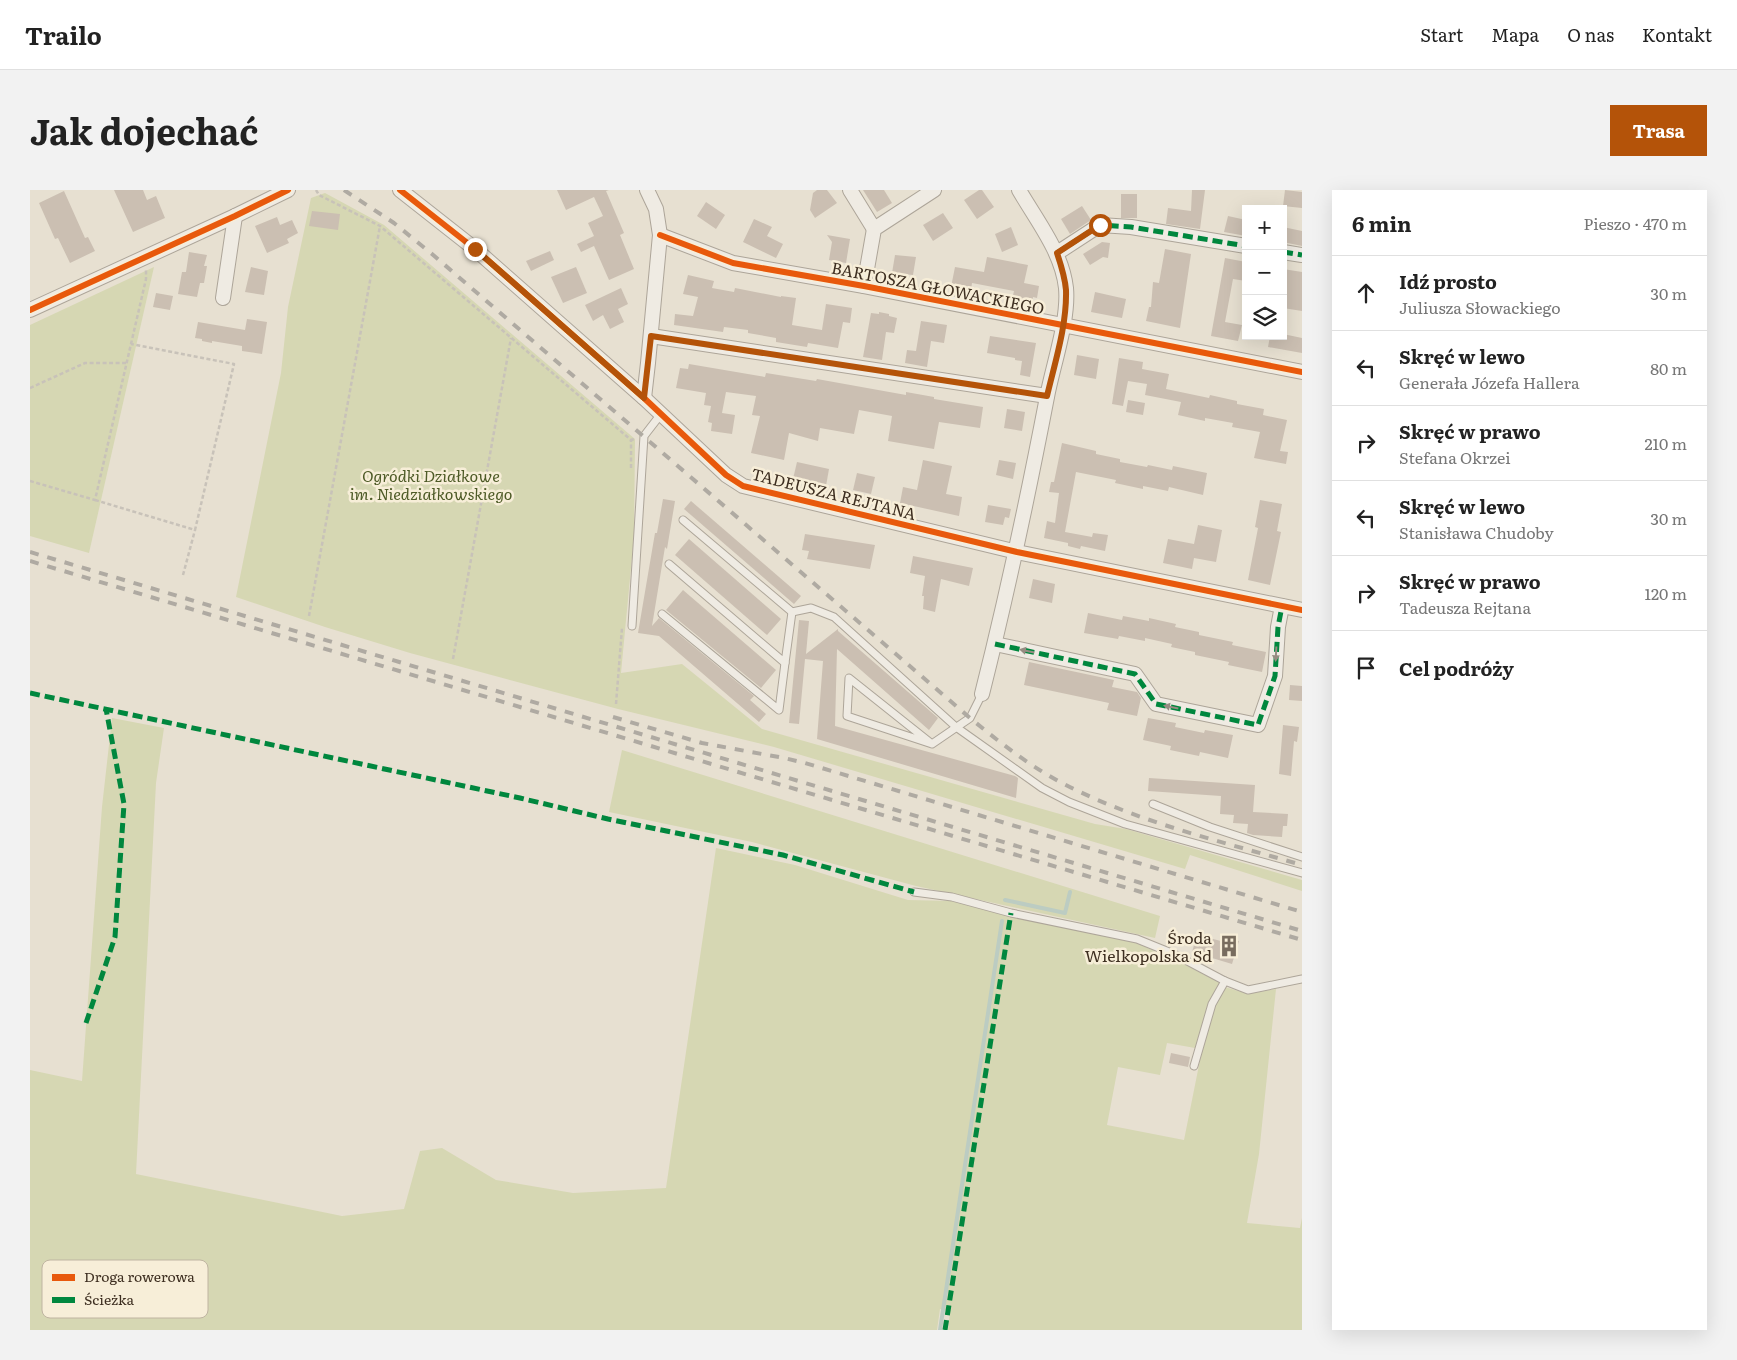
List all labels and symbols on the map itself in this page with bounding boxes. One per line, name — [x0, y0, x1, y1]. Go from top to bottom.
route start — [1089, 214, 1112, 237]
route end — [464, 238, 487, 261]
street label: BARTOSZA GŁOWACKIEGO — [830, 255, 1046, 319]
street label: TADEUSZA REJTANA — [749, 461, 919, 525]
park label: Ogródki Działkowe im. Niedziałkowskiego — [350, 463, 512, 505]
one-way arrow — [1272, 646, 1280, 662]
one-way arrow — [1019, 647, 1035, 655]
one-way arrow — [1164, 703, 1179, 711]
place label: Środa Wielkopolska Sd — [1085, 925, 1212, 967]
building icon: Środa Wielkopolska Sd — [1216, 933, 1242, 959]
legend — [42, 1260, 208, 1318]
text: Droga rowerowa — [84, 1266, 195, 1286]
text: Ścieżka — [84, 1289, 135, 1309]

